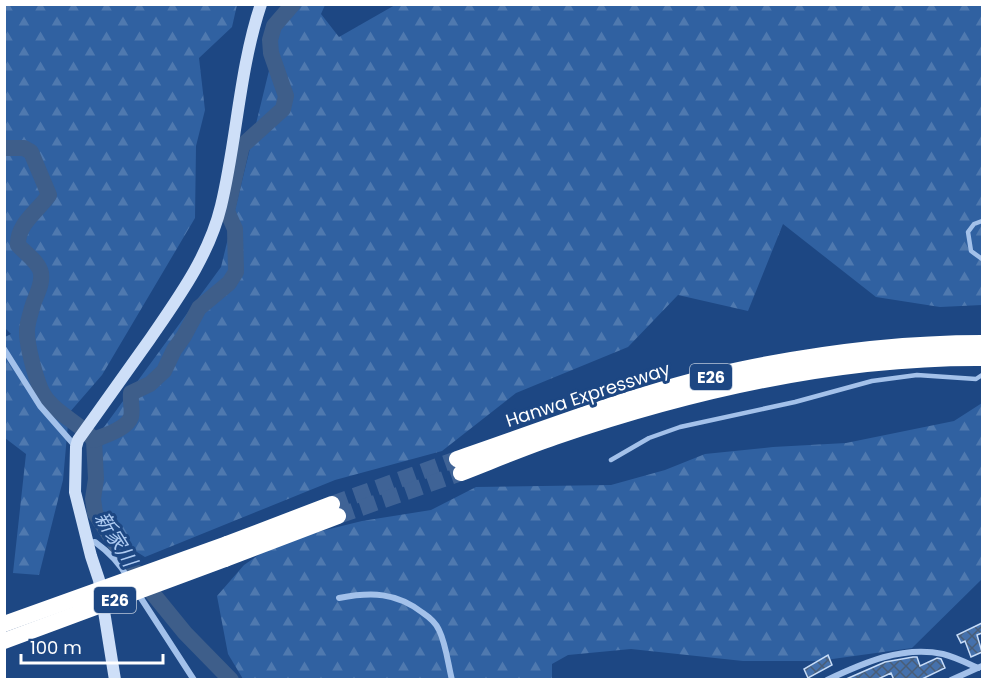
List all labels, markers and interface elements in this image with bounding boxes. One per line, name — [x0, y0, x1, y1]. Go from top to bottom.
street label: Hanwa Expressway — [502, 356, 673, 433]
road number: E26 — [690, 364, 732, 390]
water label: 新家川 — [88, 506, 145, 574]
road number: E26 — [94, 587, 136, 613]
scale bar — [21, 627, 164, 665]
text: 100 m — [30, 635, 82, 660]

